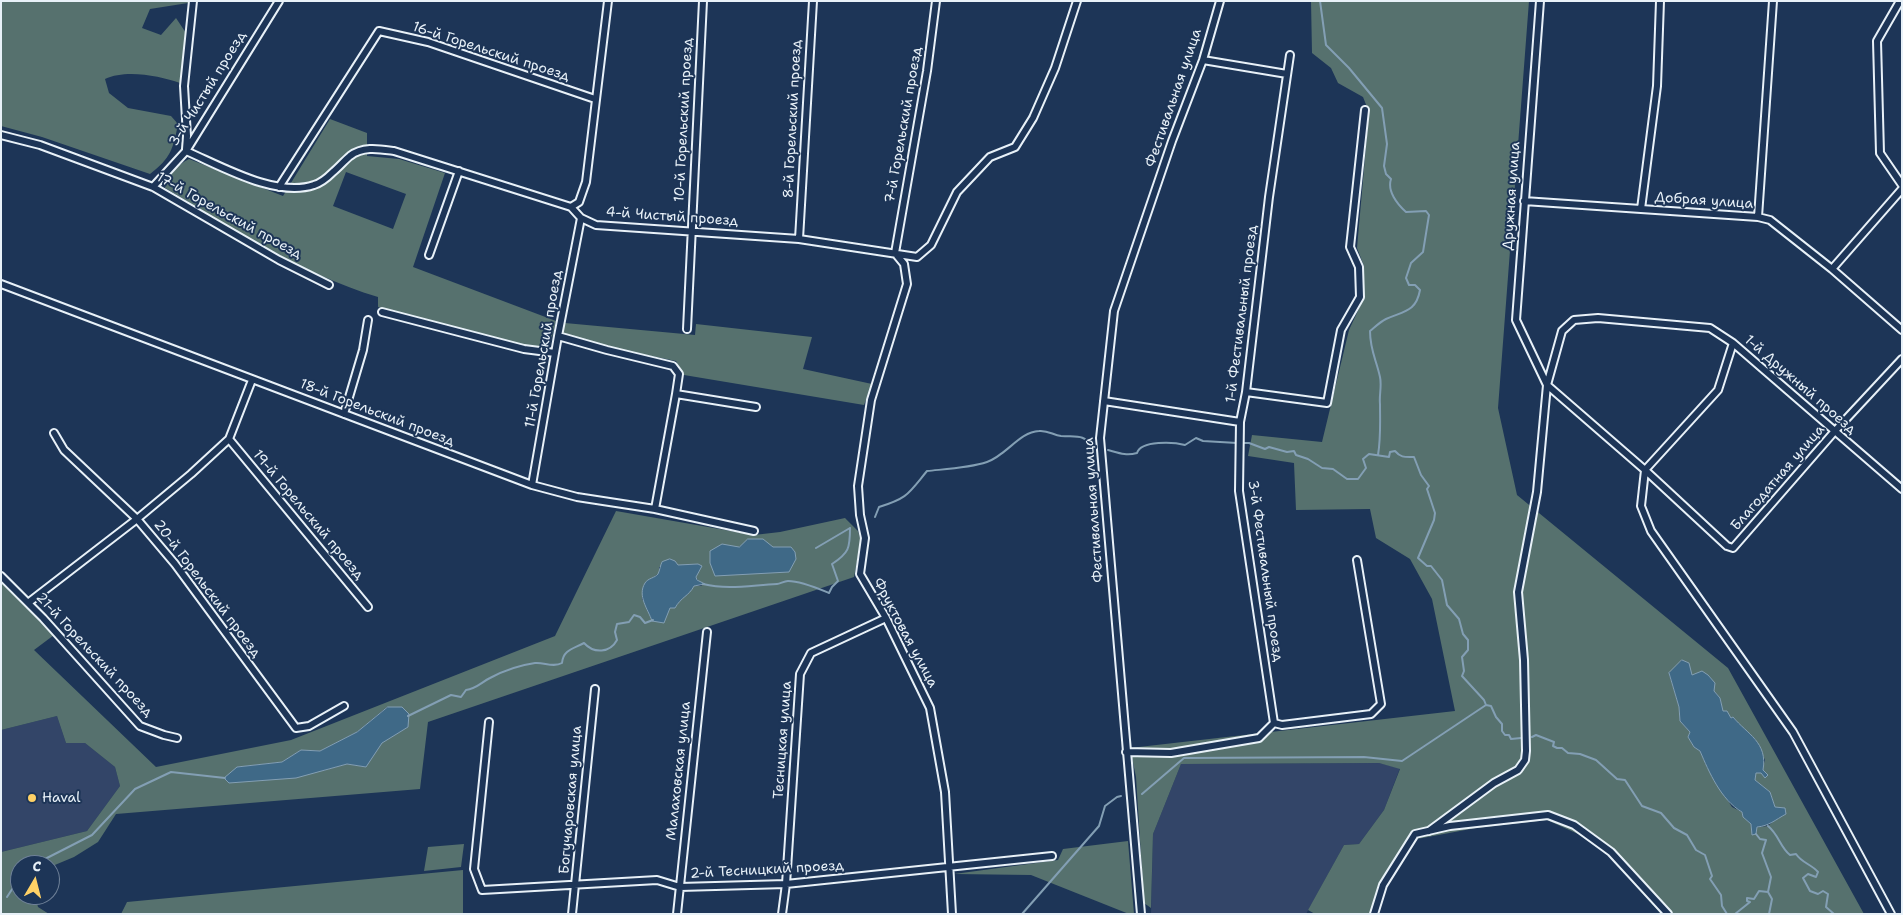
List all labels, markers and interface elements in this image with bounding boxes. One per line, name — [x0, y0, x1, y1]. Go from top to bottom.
street label: 16-й Горельский проезд — [410, 19, 572, 85]
street label: Фестивальная улица — [1142, 27, 1206, 169]
street label: 3-й Чистый проезд — [166, 28, 250, 150]
street label: 10-й Горельский проезд — [671, 38, 697, 202]
street label: 8-й Горельский проезд — [780, 39, 806, 199]
street label: 7-й Горельский проезд — [882, 45, 926, 205]
street label: Дружная улица — [1500, 141, 1524, 251]
street label: 17-й Горельский проезд — [153, 169, 305, 263]
street label: Добрая улица — [1654, 189, 1754, 213]
street label: 4-й Чистый проезд — [605, 204, 739, 230]
street label: 1-й Фестивальный проезд — [1223, 224, 1261, 404]
street label: 11-й Горельский проезд — [522, 269, 566, 429]
street label: 1-й Дружный проезд — [1741, 332, 1859, 438]
street label: 18-й Горельский проезд — [297, 376, 457, 450]
street label: Благодатная улица — [1728, 422, 1828, 534]
street label: Фестивальная улица — [1081, 437, 1107, 583]
street label: 19-й Горельский проезд — [249, 447, 367, 583]
street label: 3-й Фестивальный проезд — [1244, 479, 1286, 663]
street label: 20-й Горельский проезд — [150, 517, 264, 661]
street label: Фруктовая улица — [869, 575, 941, 691]
street label: 21-й Горельский проезд — [32, 589, 156, 721]
street label: Тесницкая улица — [771, 681, 795, 799]
street label: Малаховская улица — [663, 701, 695, 841]
street label: Богучаровская улица — [556, 725, 586, 875]
place label: Haval — [42, 790, 80, 806]
marker: Haval — [26, 792, 38, 804]
north arrow — [10, 855, 60, 905]
text: С — [31, 857, 42, 876]
street label: 2-й Тесницкий проезд — [690, 858, 844, 882]

